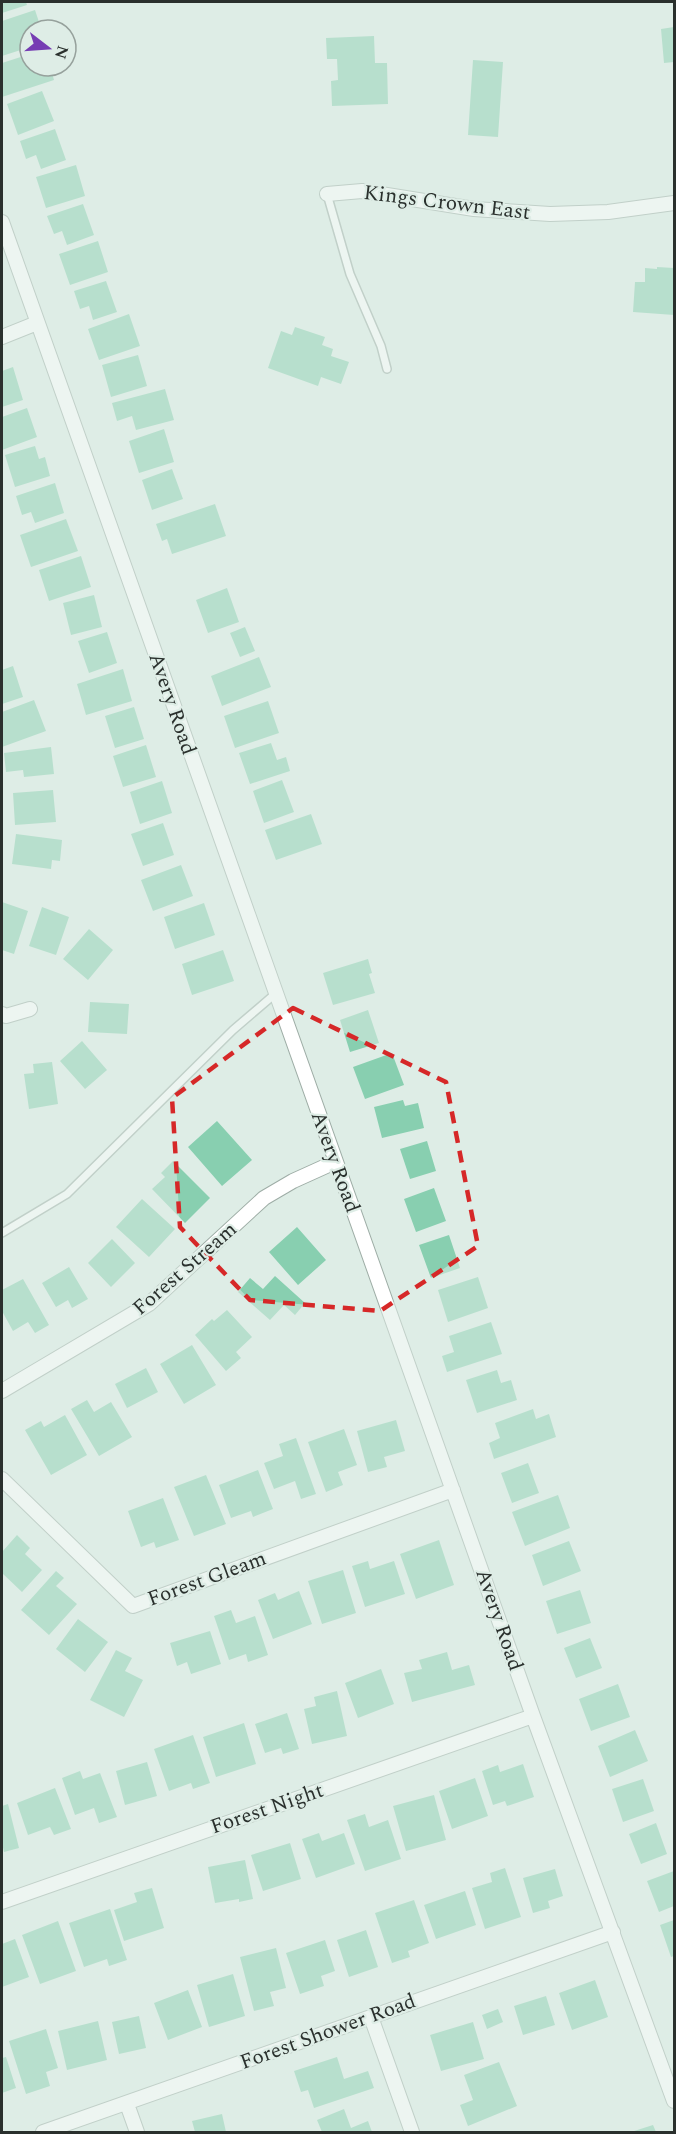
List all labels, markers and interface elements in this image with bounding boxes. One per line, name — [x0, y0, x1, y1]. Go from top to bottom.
north arrow — [18, 18, 78, 78]
text: N — [48, 42, 75, 62]
street label: Kings Crown East — [362, 177, 532, 229]
street label: Avery Road — [140, 649, 204, 759]
street label: Avery Road — [302, 1107, 368, 1217]
street label: Forest Stream — [126, 1214, 244, 1324]
street label: Forest Gleam — [143, 1543, 271, 1615]
street label: Avery Road — [467, 1565, 531, 1675]
street label: Forest Night — [206, 1775, 328, 1843]
street label: Forest Shower Road — [235, 1985, 421, 2079]

